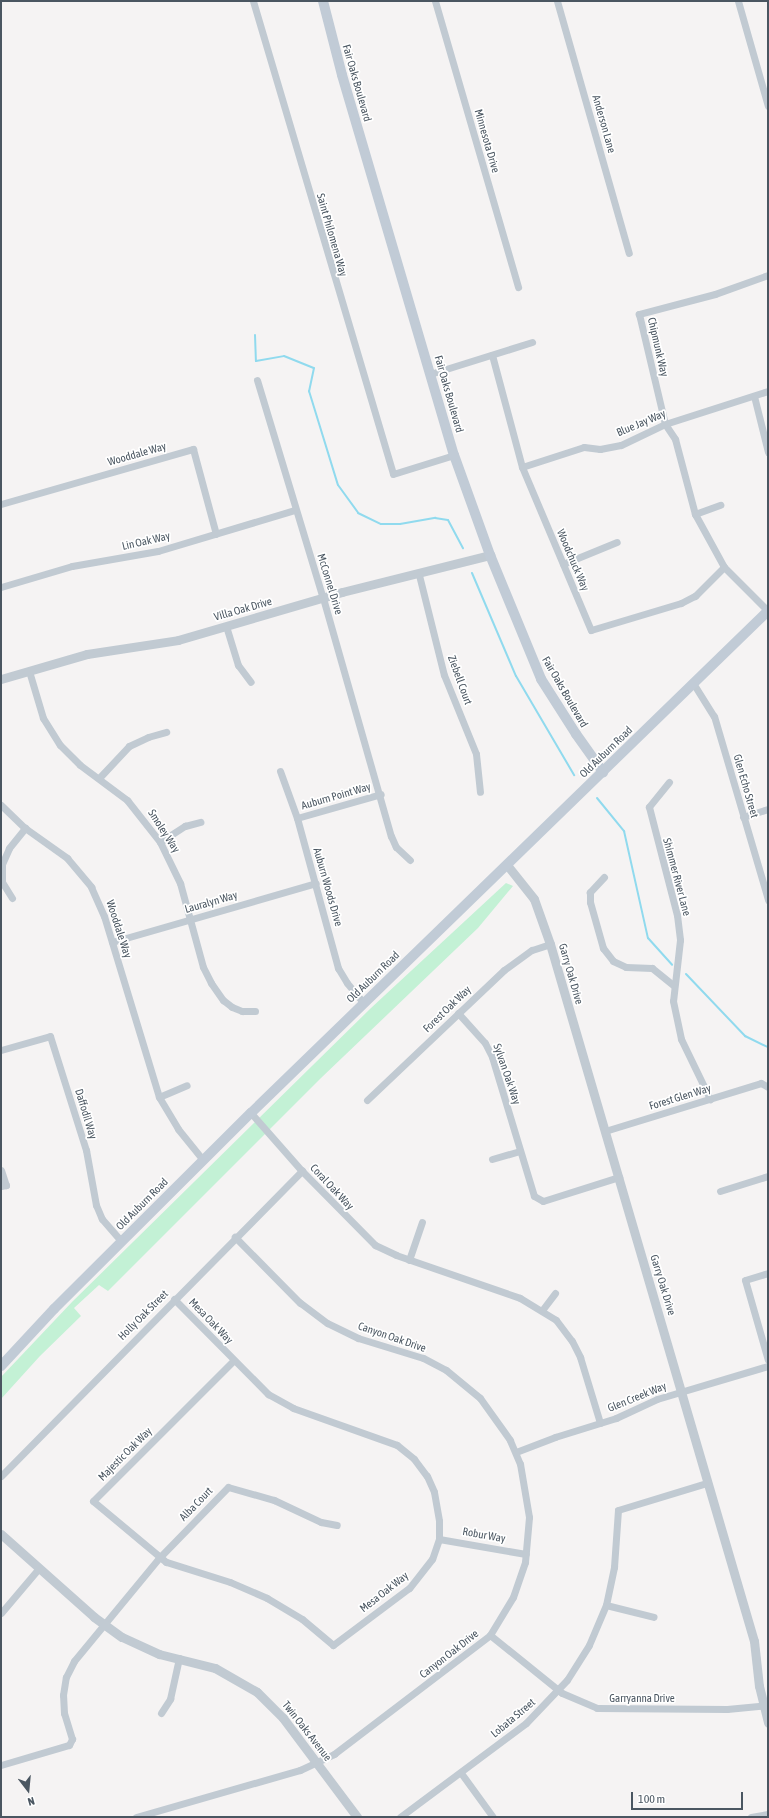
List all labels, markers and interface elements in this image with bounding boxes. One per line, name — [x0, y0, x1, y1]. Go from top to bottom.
street label: Fair Oaks Boulevard — [340, 43, 374, 123]
street label: Anderson Lane — [589, 93, 619, 155]
street label: Minnesota Drive — [472, 108, 502, 174]
street label: Saint Philomena Way — [314, 192, 350, 278]
street label: Chipmunk Way — [645, 316, 671, 378]
street label: Fair Oaks Boulevard — [432, 354, 466, 434]
street label: Blue Jay Way — [615, 407, 667, 439]
street label: Wooddale Way — [106, 439, 168, 469]
street label: Woodchuck Way — [554, 527, 592, 593]
street label: Lin Oak Way — [121, 529, 171, 553]
street label: McConnel Drive — [314, 552, 346, 616]
street label: Villa Oak Drive — [213, 594, 273, 624]
street label: Ziebell Court — [445, 653, 475, 707]
street label: Fair Oaks Boulevard — [539, 654, 591, 730]
street label: Old Auburn Road — [577, 724, 635, 780]
street label: Glen Echo Street — [731, 753, 761, 819]
street label: Auburn Point Way — [300, 780, 372, 812]
street label: Smoley Way — [145, 807, 183, 855]
street label: Shimmer River Lane — [660, 837, 694, 917]
street label: Auburn Woods Drive — [310, 846, 346, 928]
street label: Lauralyn Way — [183, 888, 239, 916]
street label: Wooddale Way — [103, 898, 135, 960]
street label: Garry Oak Drive — [556, 942, 586, 1006]
street label: Old Auburn Road — [344, 949, 402, 1005]
street label: Forest Oak Way — [420, 983, 474, 1035]
street label: Sylvan Oak Way — [490, 1042, 524, 1106]
street label: Forest Glen Way — [647, 1081, 713, 1113]
street label: Daffodil Way — [72, 1087, 100, 1141]
street label: Coral Oak Way — [307, 1161, 357, 1213]
street label: Old Auburn Road — [113, 1175, 171, 1233]
street label: Garry Oak Drive — [648, 1253, 678, 1317]
street label: Holly Oak Street — [115, 1287, 171, 1343]
street label: Mesa Oak Way — [186, 1296, 236, 1346]
street label: Canyon Oak Drive — [356, 1319, 428, 1355]
street label: Glen Creek Way — [606, 1379, 668, 1415]
street label: Majestic Oak Way — [95, 1424, 155, 1484]
street label: Alba Court — [177, 1484, 215, 1524]
street label: Robur Way — [462, 1525, 506, 1545]
street label: Mesa Oak Way — [357, 1569, 411, 1615]
street label: Canyon Oak Drive — [417, 1627, 481, 1681]
street label: Garryanna Drive — [609, 1691, 675, 1705]
street label: Lobata Street — [488, 1696, 538, 1740]
street label: Twin Oaks Avenue — [279, 1698, 335, 1764]
north arrow — [8, 1770, 48, 1810]
scale bar — [633, 1784, 745, 1810]
text: 100 m — [638, 1792, 665, 1806]
text: N — [27, 1795, 36, 1808]

